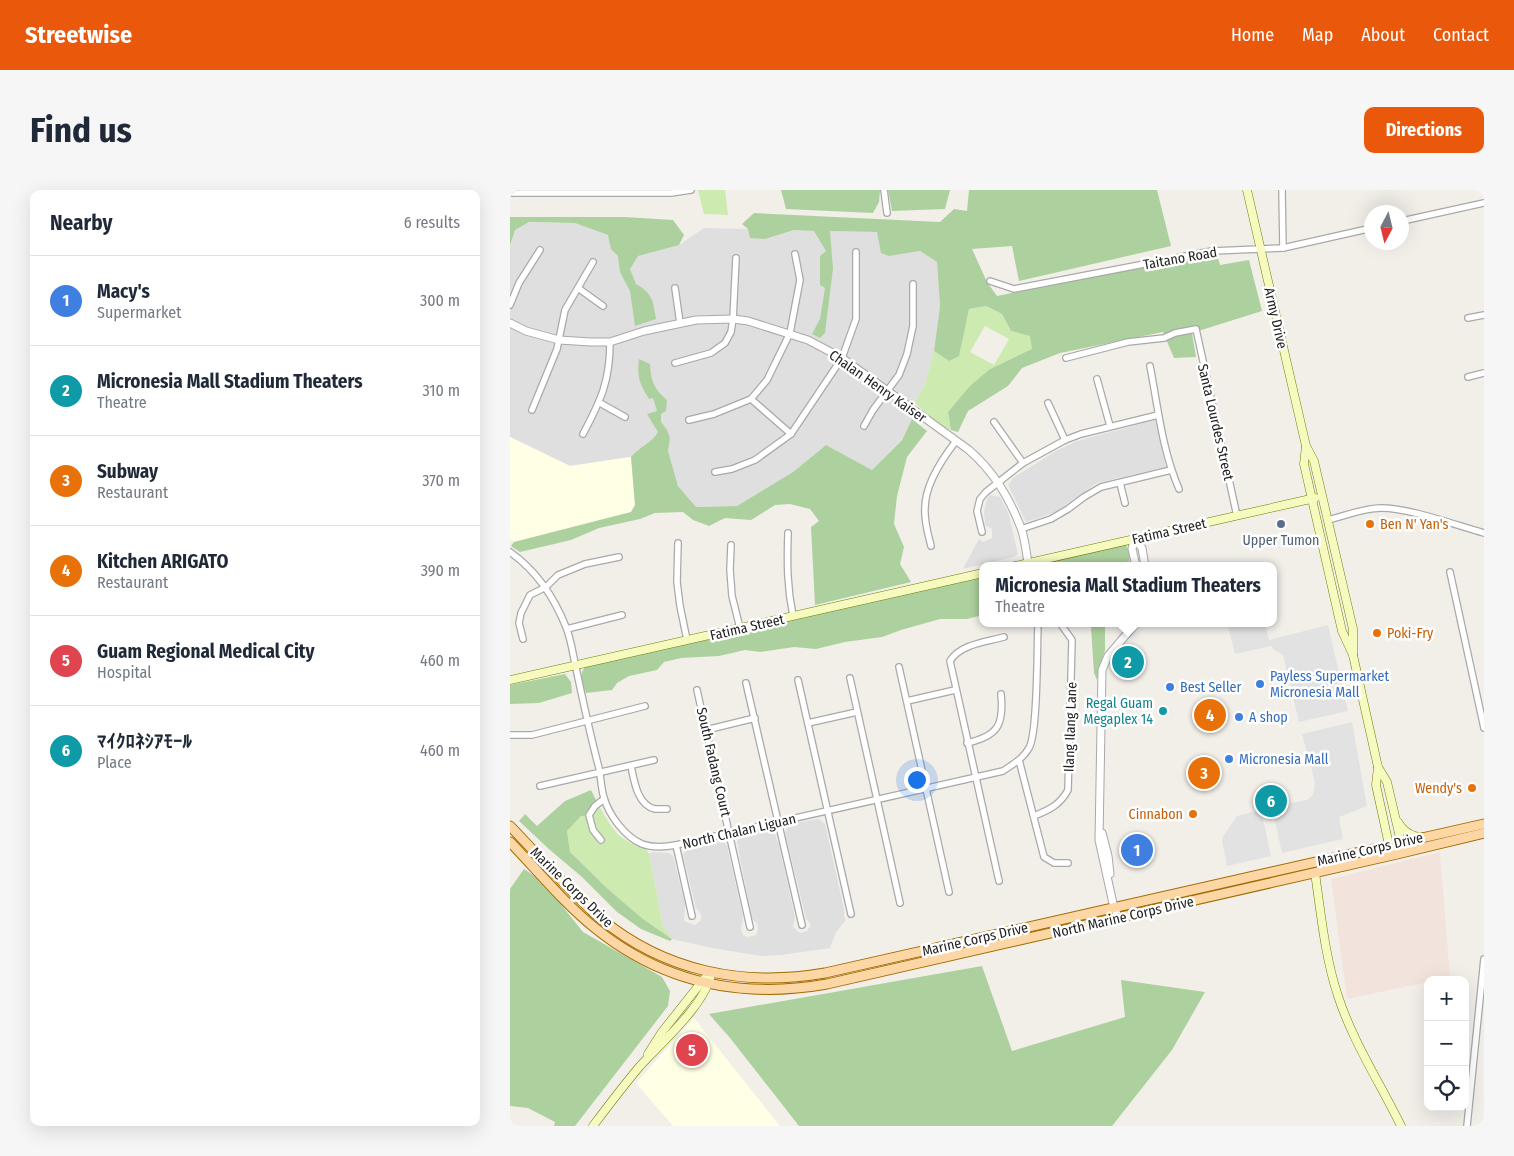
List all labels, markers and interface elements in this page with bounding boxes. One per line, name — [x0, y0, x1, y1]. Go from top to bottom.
text: Streetwise — [25, 21, 132, 49]
text: Home — [1231, 24, 1274, 46]
text: Map — [1302, 24, 1333, 46]
text: About — [1361, 24, 1405, 46]
text: Contact — [1433, 24, 1489, 46]
button: Directions — [1364, 107, 1484, 153]
text: Find us — [30, 109, 132, 151]
north arrow — [1364, 205, 1409, 250]
text: Nearby — [50, 210, 112, 236]
text: 6 results — [404, 213, 460, 232]
street label: Taitano Road — [1142, 244, 1218, 273]
text: Macy's — [97, 280, 150, 303]
street label: Army Drive — [1260, 286, 1291, 350]
text: 1 — [63, 291, 69, 310]
text: 300 m — [420, 291, 460, 310]
text: Supermarket — [97, 303, 181, 322]
street label: Chalan Henry Kaiser — [826, 346, 930, 426]
street label: Santa Lourdes Street — [1194, 362, 1237, 482]
text: Micronesia Mall Stadium Theaters — [97, 370, 363, 393]
text: 2 — [62, 381, 70, 400]
text: 310 m — [423, 381, 460, 400]
text: Theatre — [97, 393, 147, 412]
text: Subway — [97, 460, 158, 483]
text: 3 — [62, 471, 70, 490]
text: 370 m — [422, 471, 460, 490]
text: Restaurant — [97, 483, 168, 502]
street label: Fatima Street — [1130, 515, 1208, 548]
place label: Ben N' Yan's — [1380, 516, 1449, 533]
marker: Upper Tumon — [1275, 518, 1287, 530]
marker: Ben N' Yan's — [1364, 518, 1376, 530]
place label: Upper Tumon — [1243, 532, 1319, 549]
text: Kitchen ARIGATO — [97, 550, 228, 573]
text: 4 — [62, 561, 70, 580]
text: 390 m — [421, 561, 460, 580]
popup — [979, 562, 1277, 627]
text: Restaurant — [97, 573, 168, 592]
text: Micronesia Mall Stadium Theaters — [995, 574, 1261, 597]
text: Theatre — [995, 597, 1045, 616]
street label: Fatima Street — [708, 611, 786, 644]
place label: Poki-Fry — [1387, 625, 1434, 642]
marker: Poki-Fry — [1371, 627, 1383, 639]
text: Guam Regional Medical City — [97, 640, 314, 663]
pin: 2 — [1112, 643, 1144, 681]
text: 5 — [62, 651, 70, 670]
text: 460 m — [420, 651, 460, 670]
text: Hospital — [97, 663, 152, 682]
place label: Payless Supermarket Micronesia Mall — [1270, 668, 1389, 701]
marker: Payless Supermarket Micronesia Mall — [1254, 678, 1266, 690]
place label: Best Seller — [1180, 679, 1242, 696]
marker: Best Seller — [1164, 681, 1176, 693]
street label: Ilang Ilang Lane — [1060, 682, 1081, 772]
place label: Regal Guam Megaplex 14 — [1083, 695, 1153, 728]
pin: 4 — [1194, 696, 1226, 734]
marker: Regal Guam Megaplex 14 — [1157, 705, 1169, 717]
street label: South Fadang Court — [693, 706, 734, 819]
place label: A shop — [1249, 709, 1288, 726]
marker: A shop — [1233, 711, 1245, 723]
text: ﾏｲｸﾛﾈｼｱﾓｰﾙ — [97, 730, 192, 753]
text: 6 — [62, 741, 70, 760]
text: 460 m — [420, 741, 460, 760]
place label: Micronesia Mall — [1239, 751, 1329, 768]
text: Place — [97, 753, 132, 772]
marker: Micronesia Mall — [1223, 753, 1235, 765]
pin: 3 — [1188, 754, 1220, 792]
your location — [904, 767, 930, 793]
place label: Wendy's — [1415, 780, 1462, 797]
pin: 6 — [1255, 782, 1287, 820]
marker: Wendy's — [1466, 782, 1478, 794]
place label: Cinnabon — [1129, 806, 1183, 823]
marker: Cinnabon — [1187, 808, 1199, 820]
street label: North Chalan Liguan — [681, 810, 798, 853]
street label: Marine Corps Drive — [1315, 829, 1425, 870]
pin: 1 — [1121, 831, 1153, 869]
street label: Marine Corps Drive — [527, 844, 617, 931]
street label: North Marine Corps Drive — [1051, 893, 1195, 942]
street label: Marine Corps Drive — [920, 919, 1030, 960]
map controls — [1424, 976, 1469, 1111]
button: + — [1424, 976, 1469, 1021]
button: − — [1424, 1021, 1469, 1066]
pin: 5 — [676, 1031, 708, 1069]
button: locate — [1424, 1066, 1469, 1111]

